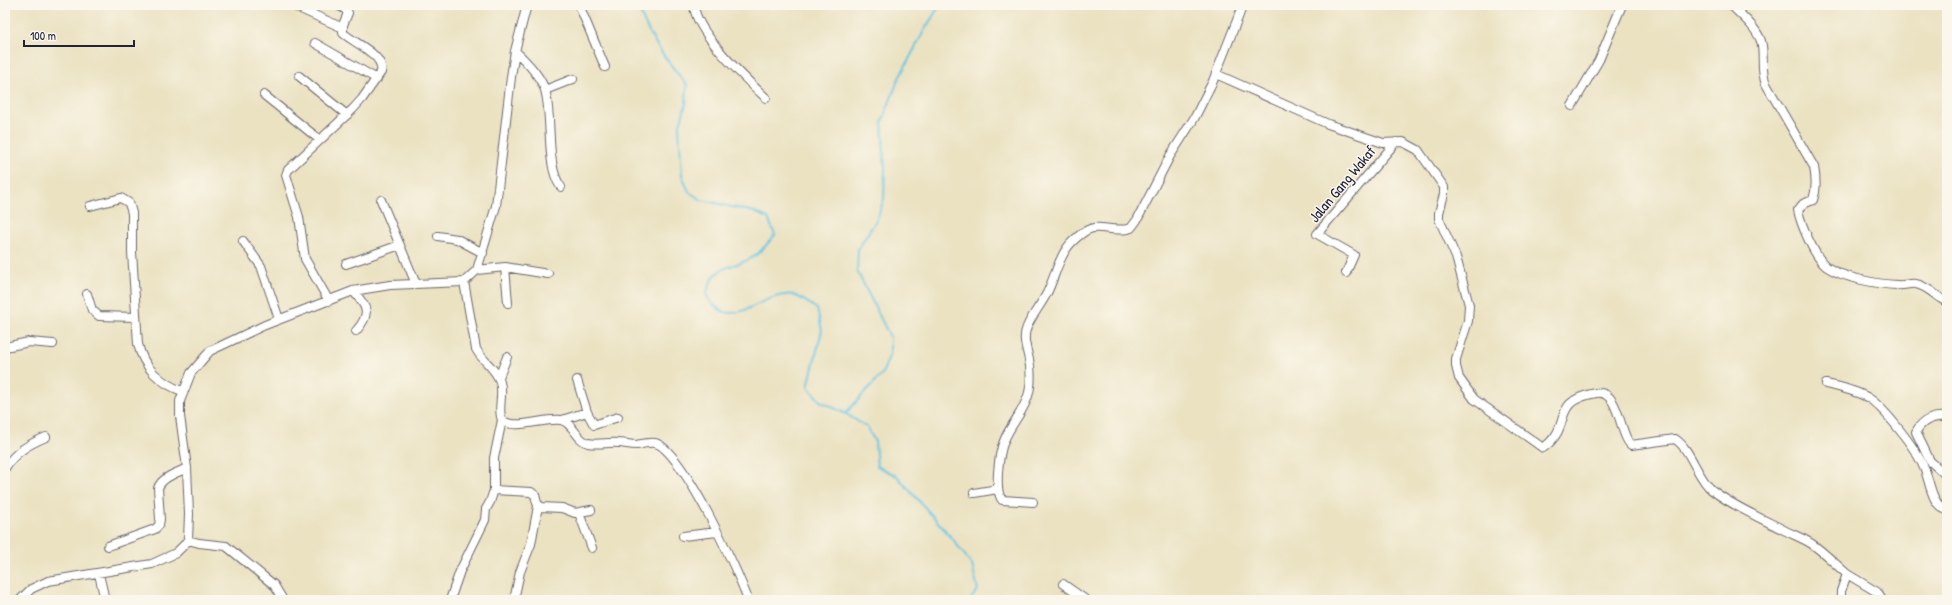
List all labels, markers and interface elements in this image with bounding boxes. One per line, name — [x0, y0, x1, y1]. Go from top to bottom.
scale bar — [24, 22, 134, 48]
text: 100 m — [30, 27, 56, 44]
street label: Jalan Gang Wakaf — [1304, 141, 1381, 227]

